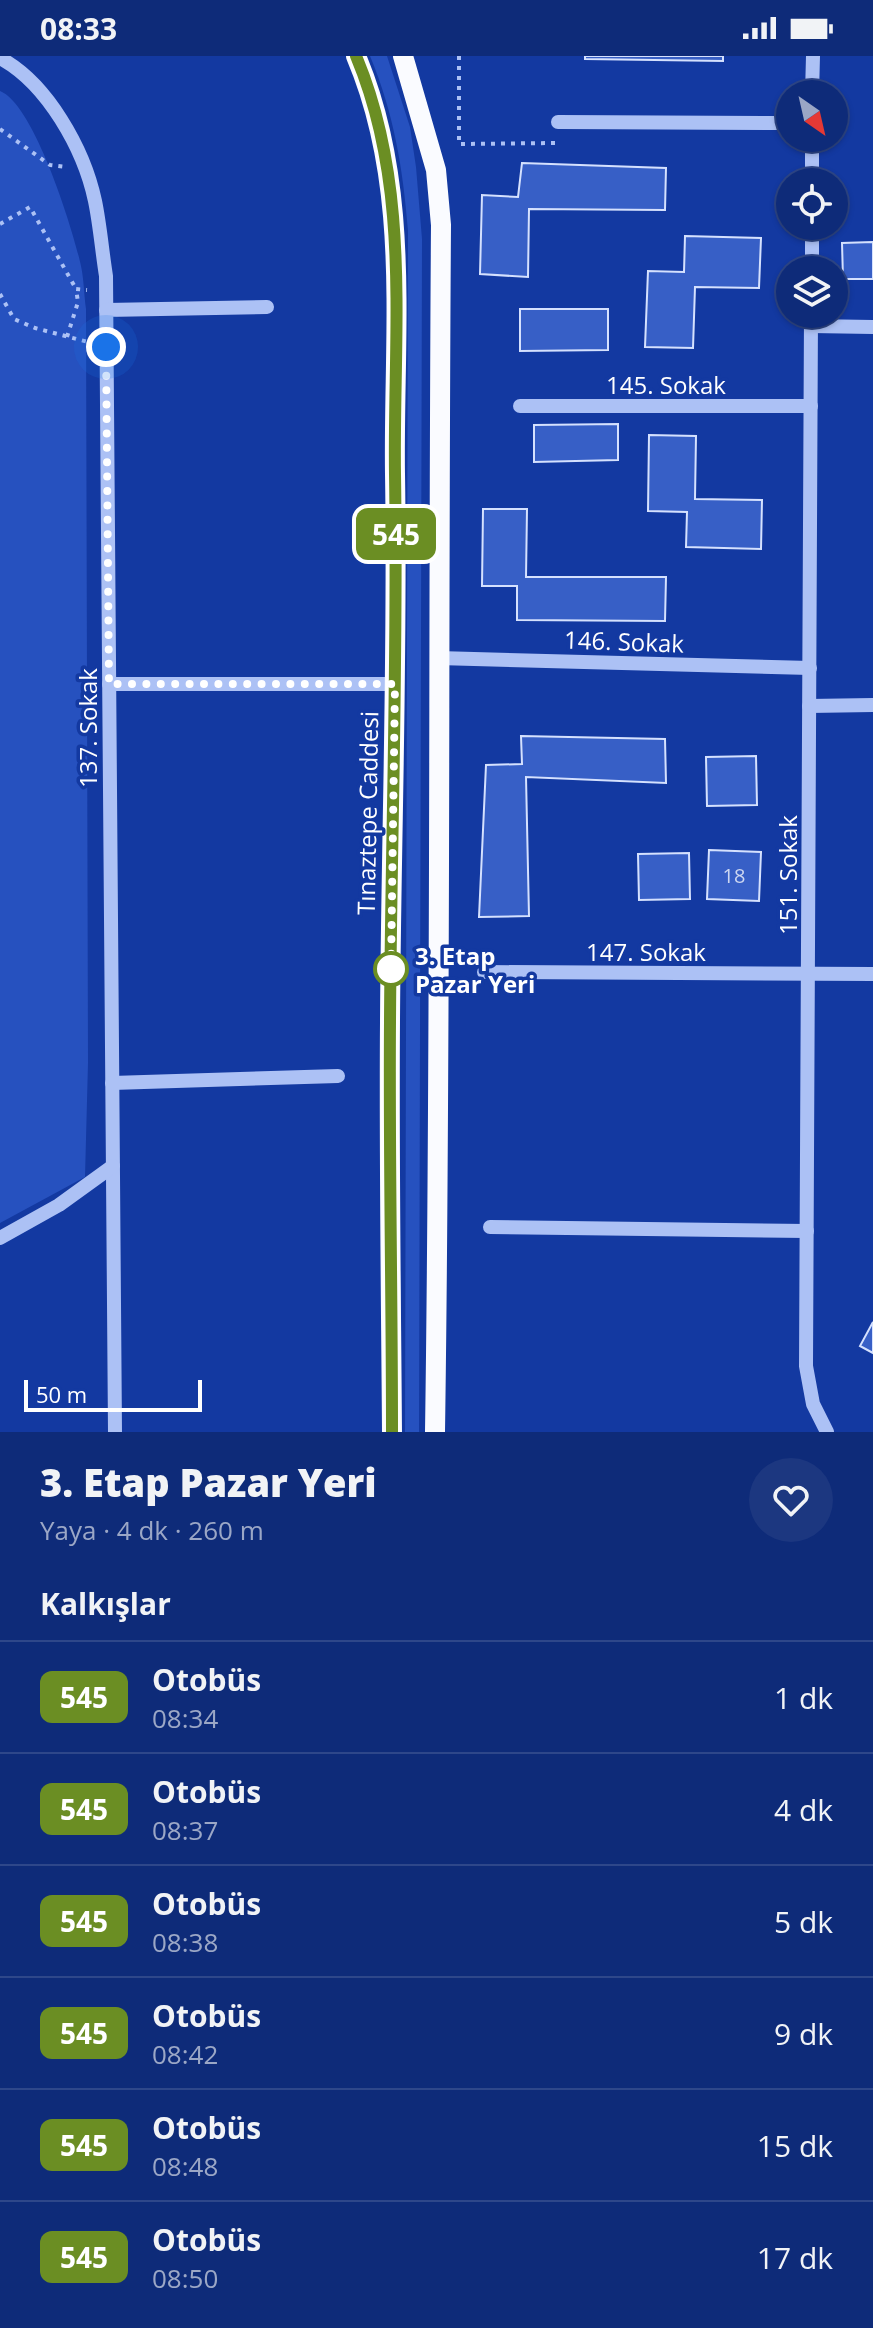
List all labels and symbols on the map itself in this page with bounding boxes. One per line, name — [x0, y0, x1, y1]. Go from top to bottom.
north arrow — [776, 80, 848, 152]
your location — [86, 327, 126, 367]
street label: 145. Sokak — [606, 368, 726, 401]
line badge: 545 — [350, 508, 442, 560]
street label: 146. Sokak — [564, 622, 685, 660]
street label: 137. Sokak — [71, 668, 104, 788]
street label: Tınaztepe Caddesi — [349, 711, 385, 915]
street label: 151. Sokak — [771, 815, 804, 935]
house number: 18 — [723, 862, 745, 889]
street label: 147. Sokak — [586, 935, 706, 968]
place label: 3. Etap Pazar Yeri — [415, 939, 535, 1000]
marker: 3. Etap Pazar Yeri — [374, 952, 408, 986]
scale bar — [24, 1376, 202, 1412]

